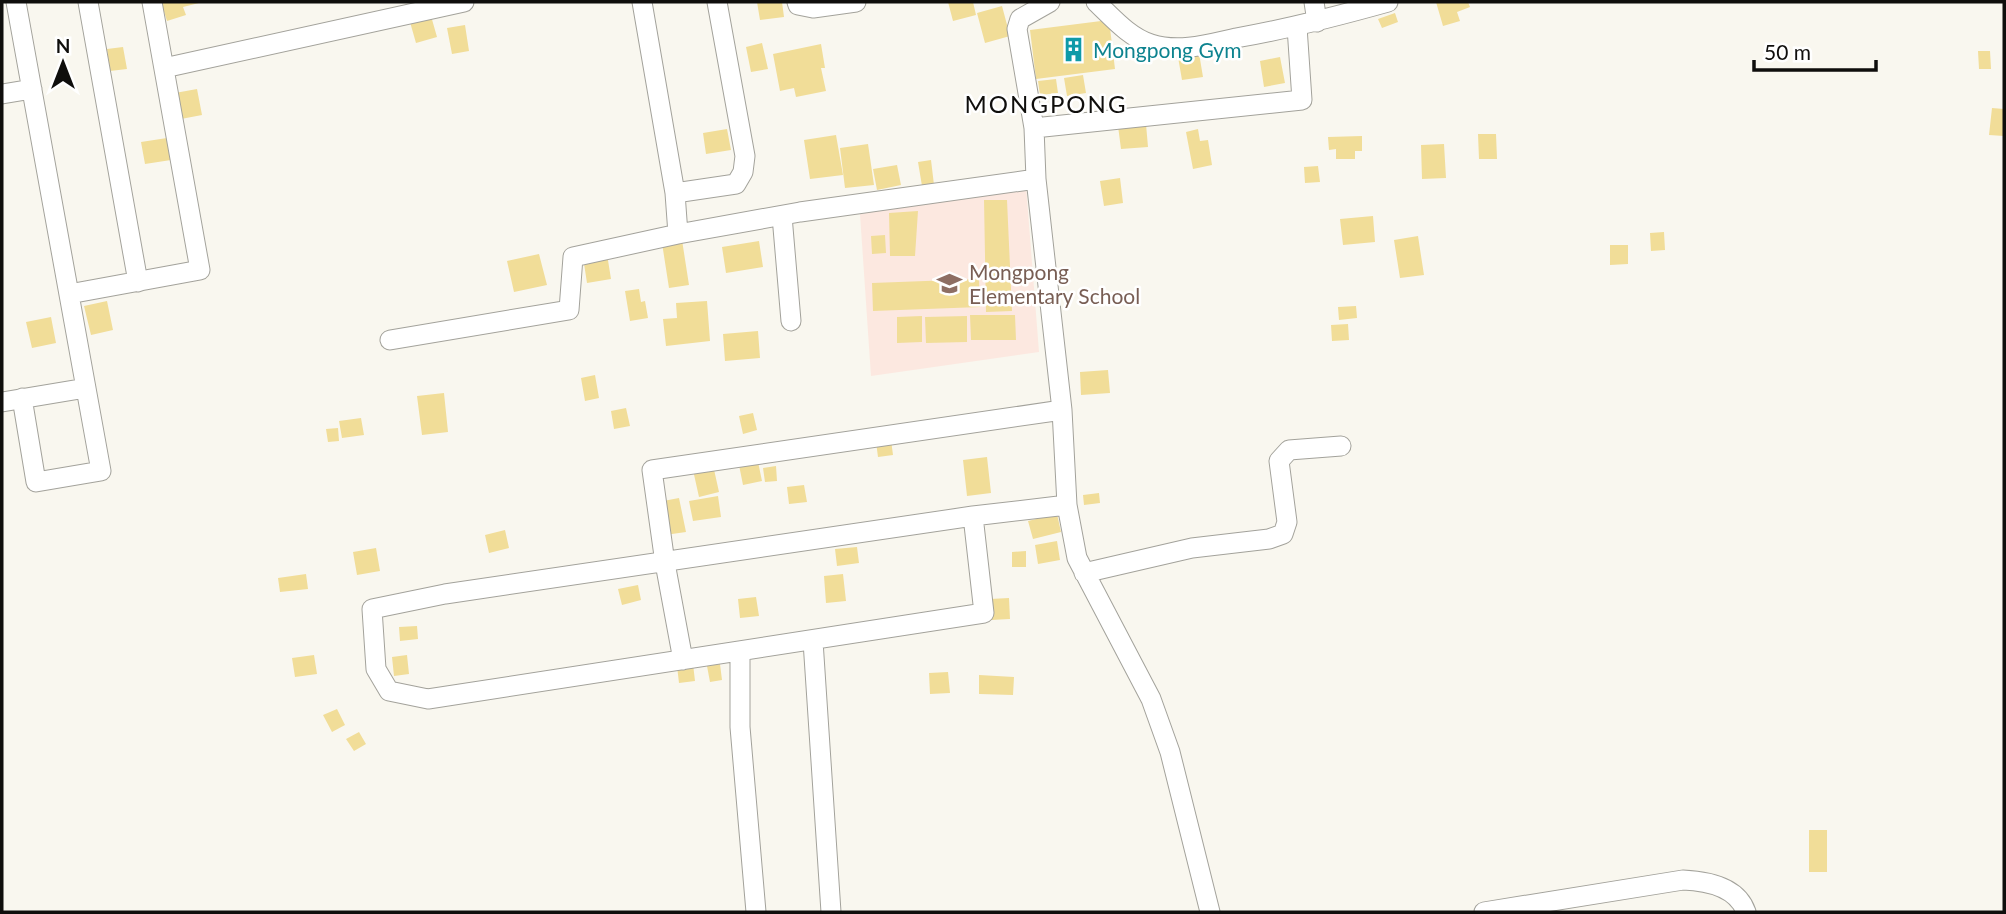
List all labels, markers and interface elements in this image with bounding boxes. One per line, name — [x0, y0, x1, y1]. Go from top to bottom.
north arrow — [28, 28, 98, 98]
scale bar — [1754, 28, 1876, 72]
text: N — [56, 34, 70, 57]
building icon: Mongpong Gym — [1059, 35, 1087, 63]
place label: Mongpong Gym — [1093, 37, 1241, 62]
text: 50 m — [1764, 39, 1811, 64]
district label: MONGPONG — [965, 89, 1127, 118]
place label: Mongpong Elementary School — [969, 259, 1140, 308]
school or university icon: Mongpong Elementary School — [935, 269, 963, 297]

